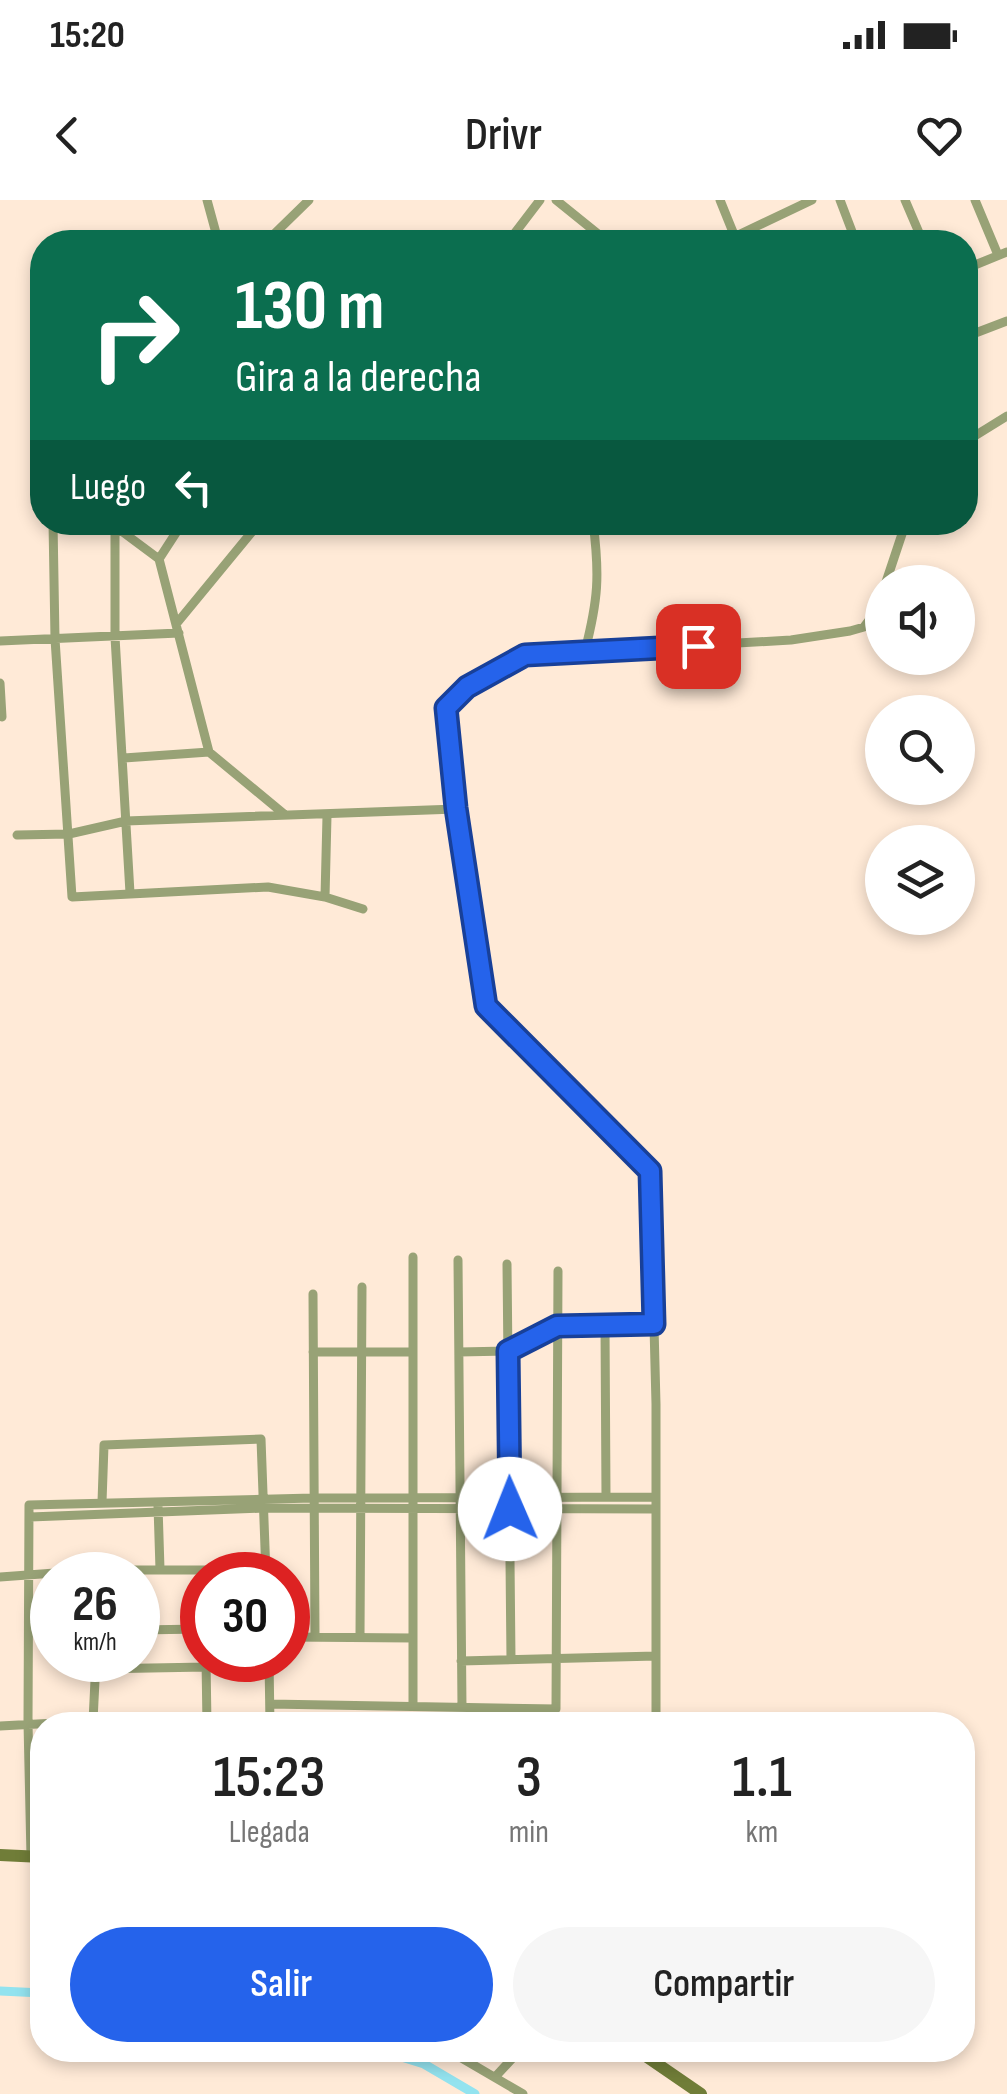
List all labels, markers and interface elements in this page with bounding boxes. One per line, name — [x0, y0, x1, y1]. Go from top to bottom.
text: 15:20 — [50, 13, 125, 58]
icon: back — [40, 108, 95, 163]
text: Drivr — [465, 108, 542, 163]
icon: heart — [912, 108, 967, 163]
text: 130 m — [235, 265, 384, 349]
icon: right — [70, 270, 200, 400]
text: Gira a la derecha — [235, 350, 482, 405]
icon: left — [166, 460, 221, 515]
text: Luego — [70, 465, 146, 510]
map controls — [865, 565, 975, 935]
button: sound — [865, 565, 975, 675]
pin — [656, 604, 741, 689]
icon: arrive — [671, 619, 726, 674]
button: search — [865, 695, 975, 805]
button: layers — [865, 825, 975, 935]
position arrow — [458, 1457, 562, 1561]
speed limit sign: 30 — [180, 1552, 310, 1682]
text: 26 — [72, 1575, 118, 1635]
text: km/h — [73, 1627, 117, 1658]
text: 15:23 — [213, 1742, 326, 1814]
text: 3 — [516, 1742, 542, 1814]
text: 1.1 — [732, 1742, 792, 1814]
text: Llegada — [229, 1813, 310, 1852]
text: min — [509, 1813, 549, 1852]
text: km — [746, 1813, 778, 1852]
button: Salir — [70, 1927, 493, 2042]
button: Compartir — [513, 1927, 935, 2042]

